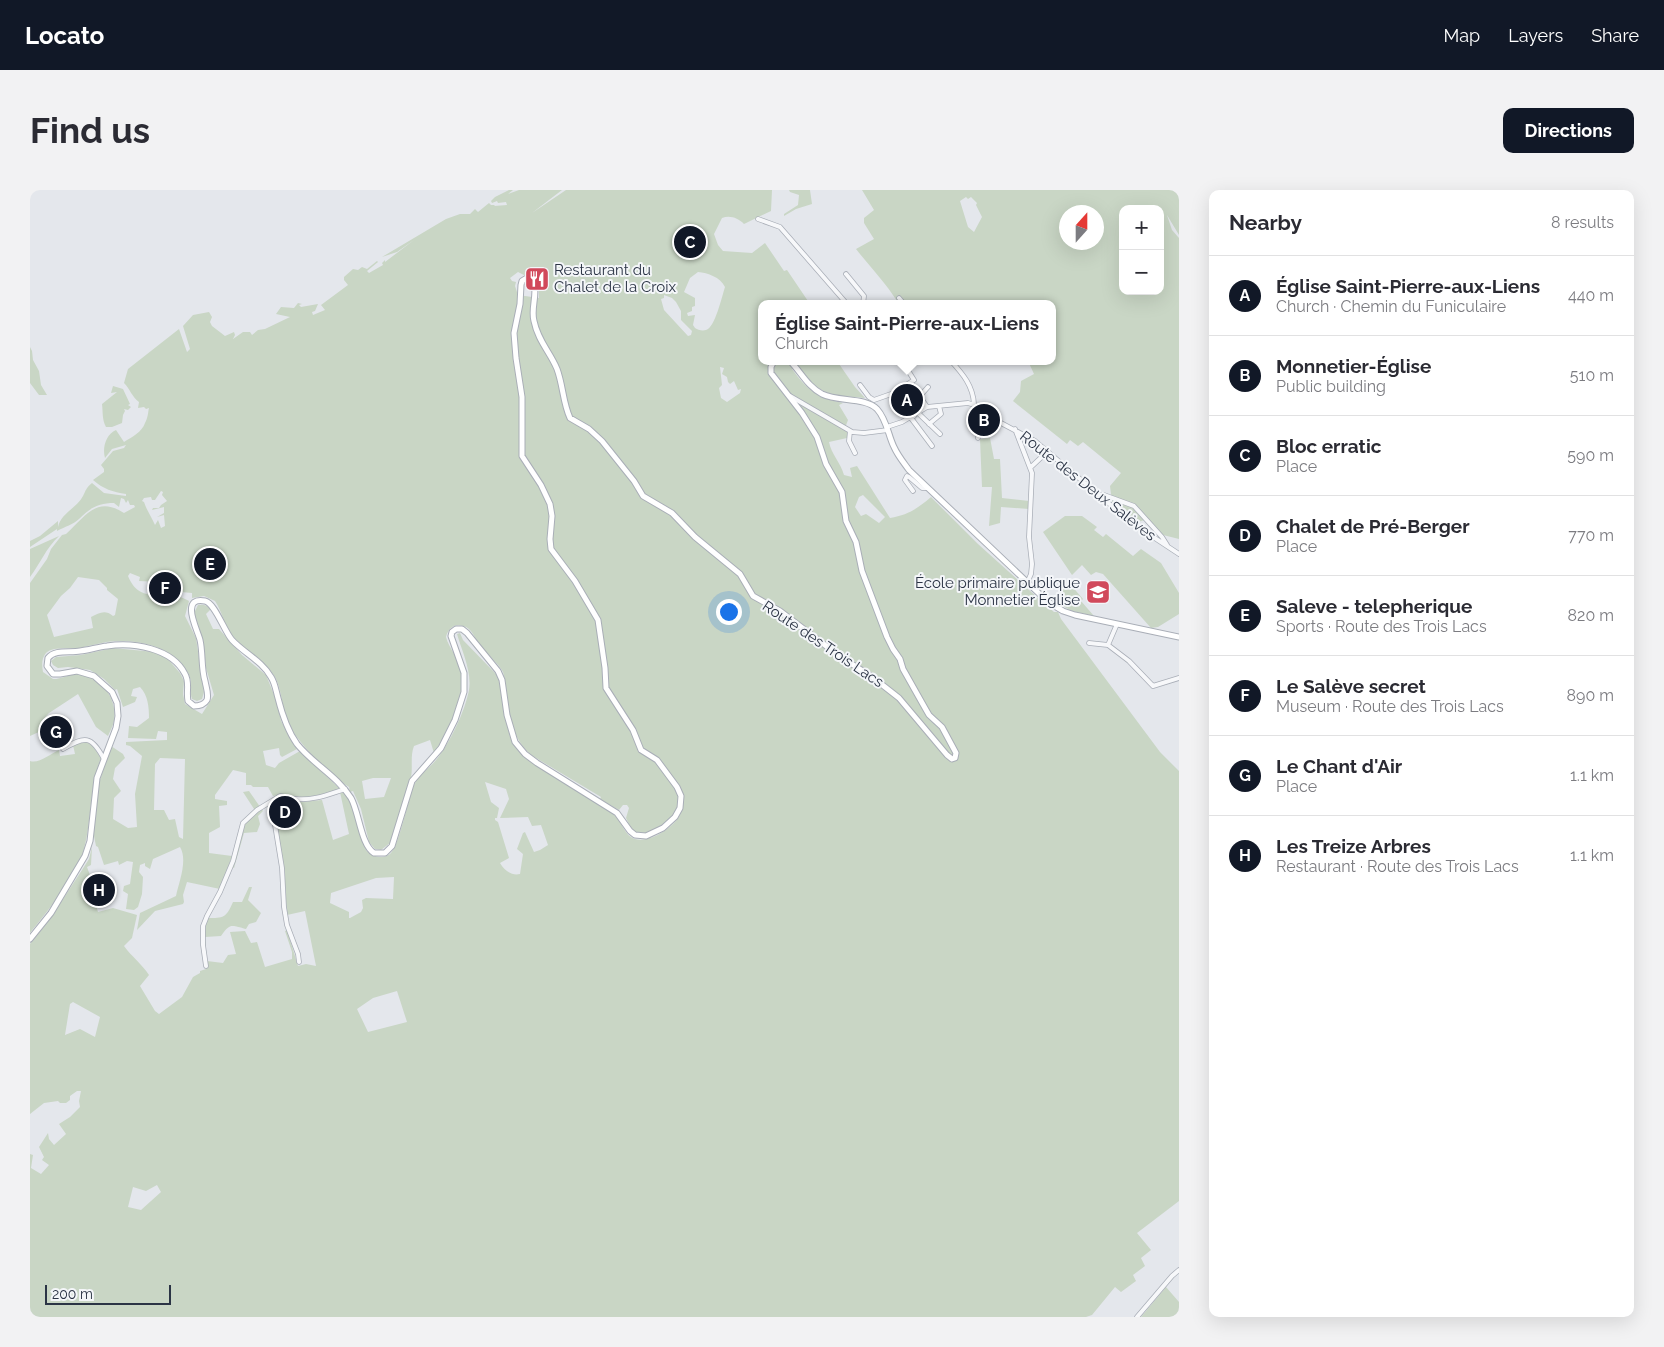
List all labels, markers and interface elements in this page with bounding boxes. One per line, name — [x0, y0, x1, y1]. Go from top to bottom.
text: Locato — [25, 21, 104, 50]
text: Map — [1444, 25, 1480, 46]
text: Layers — [1508, 25, 1563, 46]
text: Share — [1591, 25, 1639, 46]
button: Directions — [1503, 108, 1634, 153]
text: Find us — [30, 110, 150, 151]
north arrow — [1059, 205, 1104, 250]
map controls — [1119, 205, 1164, 295]
button: + — [1119, 205, 1164, 250]
text: Nearby — [1229, 210, 1302, 235]
text: 8 results — [1551, 213, 1614, 232]
pin: C — [674, 223, 706, 261]
button: − — [1119, 250, 1164, 295]
place label: Restaurant du Chalet de la Croix — [554, 261, 676, 296]
restaurant icon: Restaurant du Chalet de la Croix — [524, 266, 550, 292]
text: Église Saint-Pierre-aux-Liens — [1276, 275, 1540, 297]
text: A — [1240, 286, 1250, 305]
text: 440 m — [1568, 286, 1614, 305]
text: Church · Chemin du Funiculaire — [1276, 297, 1506, 316]
popup — [758, 300, 1056, 365]
text: Église Saint-Pierre-aux-Liens — [775, 312, 1039, 334]
text: Church — [775, 334, 828, 353]
text: Monnetier-Église — [1276, 355, 1431, 377]
text: B — [1240, 366, 1250, 385]
text: 510 m — [1570, 366, 1614, 385]
text: Public building — [1276, 377, 1386, 396]
pin: A — [891, 381, 923, 419]
pin: B — [968, 401, 1000, 439]
street label: Route des Deux Salèves — [1016, 427, 1160, 545]
text: Bloc erratic — [1276, 435, 1381, 457]
text: C — [1240, 446, 1250, 465]
text: 590 m — [1567, 446, 1614, 465]
text: Place — [1276, 457, 1317, 476]
text: Chalet de Pré-Berger — [1276, 515, 1470, 537]
text: D — [1239, 526, 1251, 545]
text: 770 m — [1568, 526, 1614, 545]
text: Place — [1276, 537, 1317, 556]
pin: E — [194, 545, 226, 583]
pin: F — [149, 569, 181, 607]
place label: École primaire publique Monnetier Église — [915, 574, 1080, 609]
school or university icon: École primaire publique Monnetier Église — [1085, 579, 1111, 605]
text: Saleve - telepherique — [1276, 595, 1472, 617]
street label: Route des Trois Lacs — [759, 597, 887, 691]
your location — [716, 599, 742, 625]
text: E — [1240, 606, 1250, 625]
text: 820 m — [1568, 606, 1614, 625]
text: Sports · Route des Trois Lacs — [1276, 617, 1487, 636]
text: Le Salève secret — [1276, 675, 1426, 697]
text: F — [1240, 686, 1250, 705]
text: 890 m — [1567, 686, 1614, 705]
text: Museum · Route des Trois Lacs — [1276, 697, 1504, 716]
pin: G — [40, 713, 72, 751]
text: Le Chant d'Air — [1276, 755, 1402, 777]
text: G — [1239, 766, 1251, 785]
text: 1.1 km — [1570, 766, 1614, 785]
text: Place — [1276, 777, 1317, 796]
pin: D — [269, 793, 301, 831]
text: Les Treize Arbres — [1276, 835, 1431, 857]
text: H — [1239, 846, 1251, 865]
text: 1.1 km — [1570, 846, 1614, 865]
text: Restaurant · Route des Trois Lacs — [1276, 857, 1519, 876]
pin: H — [83, 871, 115, 909]
scale bar — [45, 1282, 171, 1305]
text: 200 m — [52, 1286, 93, 1302]

